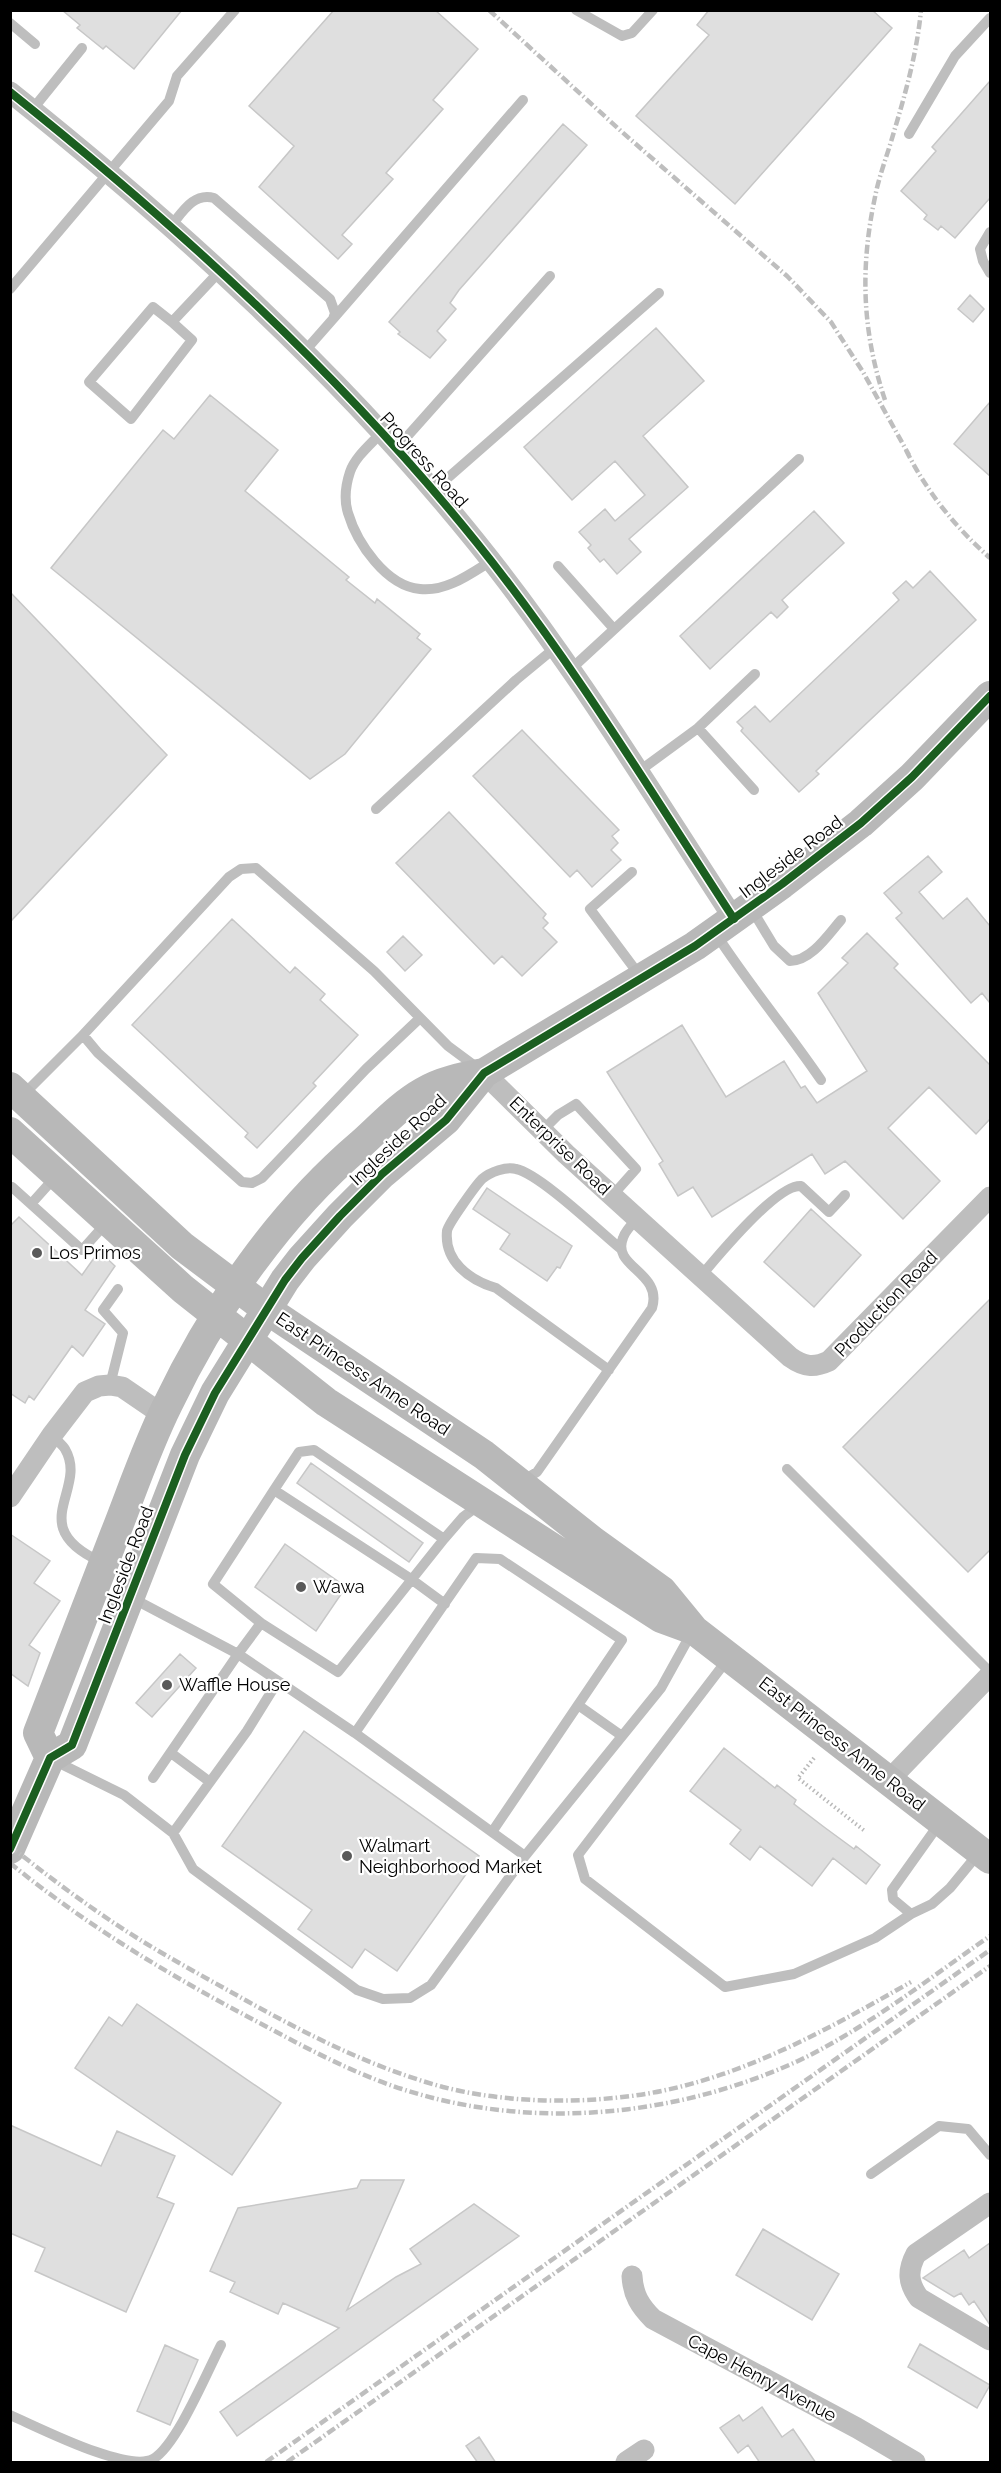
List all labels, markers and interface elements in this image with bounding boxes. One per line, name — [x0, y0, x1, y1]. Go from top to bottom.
street label: Progress Road — [376, 408, 473, 512]
street label: Ingleside Road — [735, 811, 846, 902]
street label: Ingleside Road — [345, 1090, 450, 1189]
street label: Enterprise Road — [505, 1092, 615, 1199]
place label: Los Primos — [49, 1242, 141, 1263]
marker: Los Primos — [30, 1246, 44, 1260]
street label: Production Road — [830, 1246, 941, 1361]
street label: East Princess Anne Road — [272, 1307, 454, 1440]
street label: Ingleside Road — [94, 1503, 158, 1626]
place label: Wawa — [313, 1576, 365, 1597]
marker: Wawa — [294, 1580, 308, 1594]
street label: East Princess Anne Road — [755, 1672, 930, 1815]
place label: Waffle House — [179, 1674, 291, 1695]
marker: Waffle House — [160, 1678, 174, 1692]
place label: Walmart Neighborhood Market — [359, 1835, 542, 1877]
marker: Walmart Neighborhood Market — [340, 1849, 354, 1863]
street label: Cape Henry Avenue — [684, 2329, 841, 2426]

